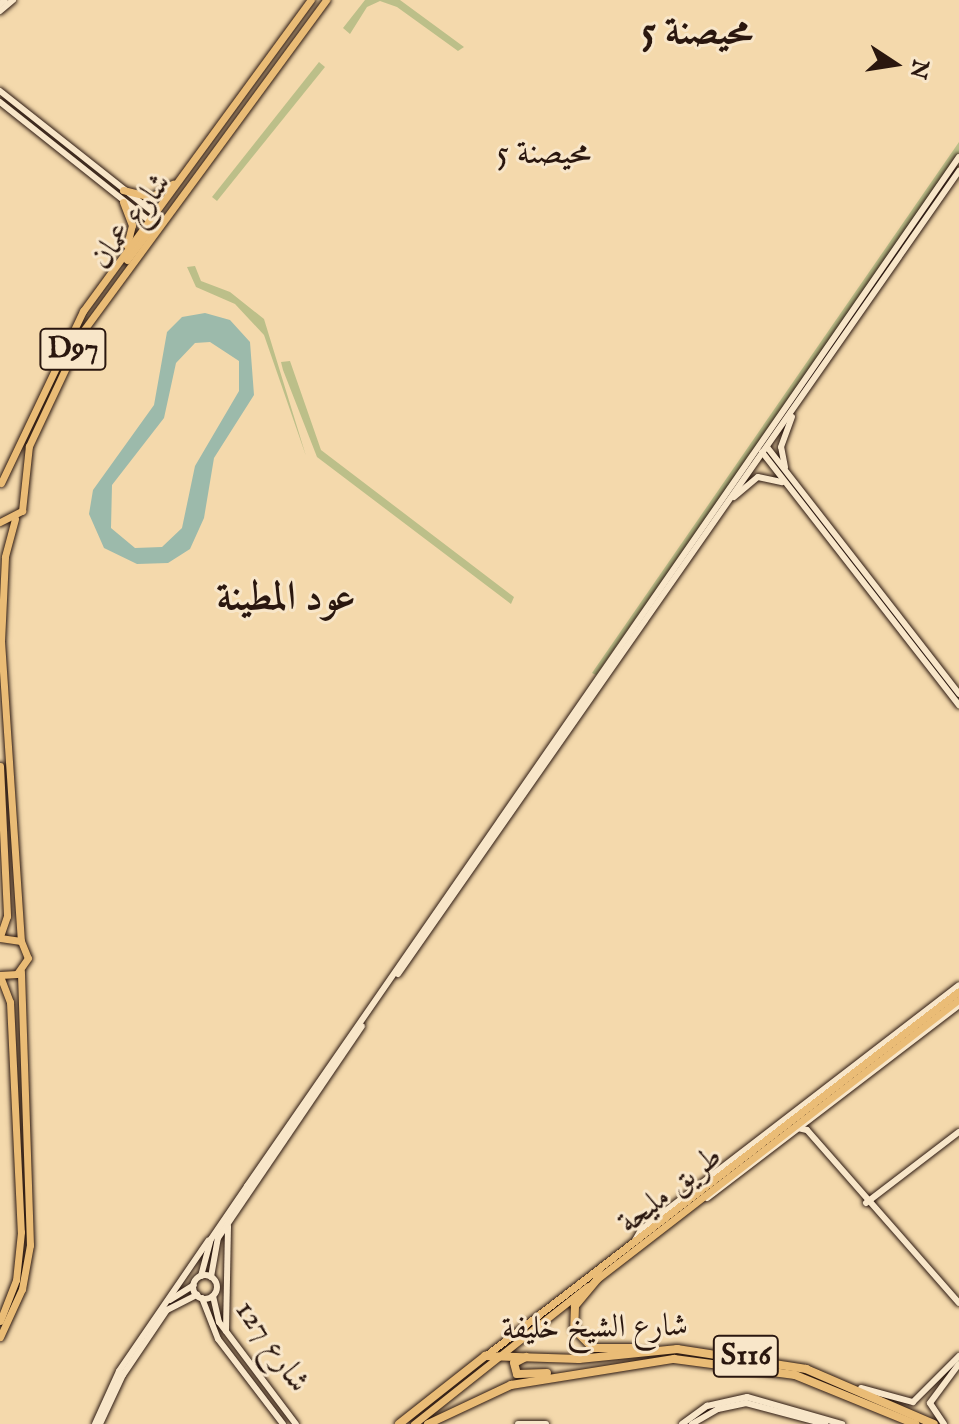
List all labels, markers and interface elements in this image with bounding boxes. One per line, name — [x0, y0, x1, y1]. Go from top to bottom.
district label: محيصنة 5 — [642, 9, 752, 57]
north arrow — [855, 24, 935, 104]
text: N — [903, 57, 934, 81]
district label: محيصنة 5 — [497, 134, 591, 174]
street label: شارع عمان — [83, 166, 181, 278]
road number: D97 — [39, 323, 107, 375]
district label: عود المطينة — [216, 575, 356, 623]
street label: طريق مليحة — [611, 1139, 731, 1243]
street label: شارع 127 — [225, 1293, 317, 1401]
street label: شارع الشيخ خليفة — [502, 1308, 688, 1350]
road number: S116 — [712, 1330, 780, 1382]

